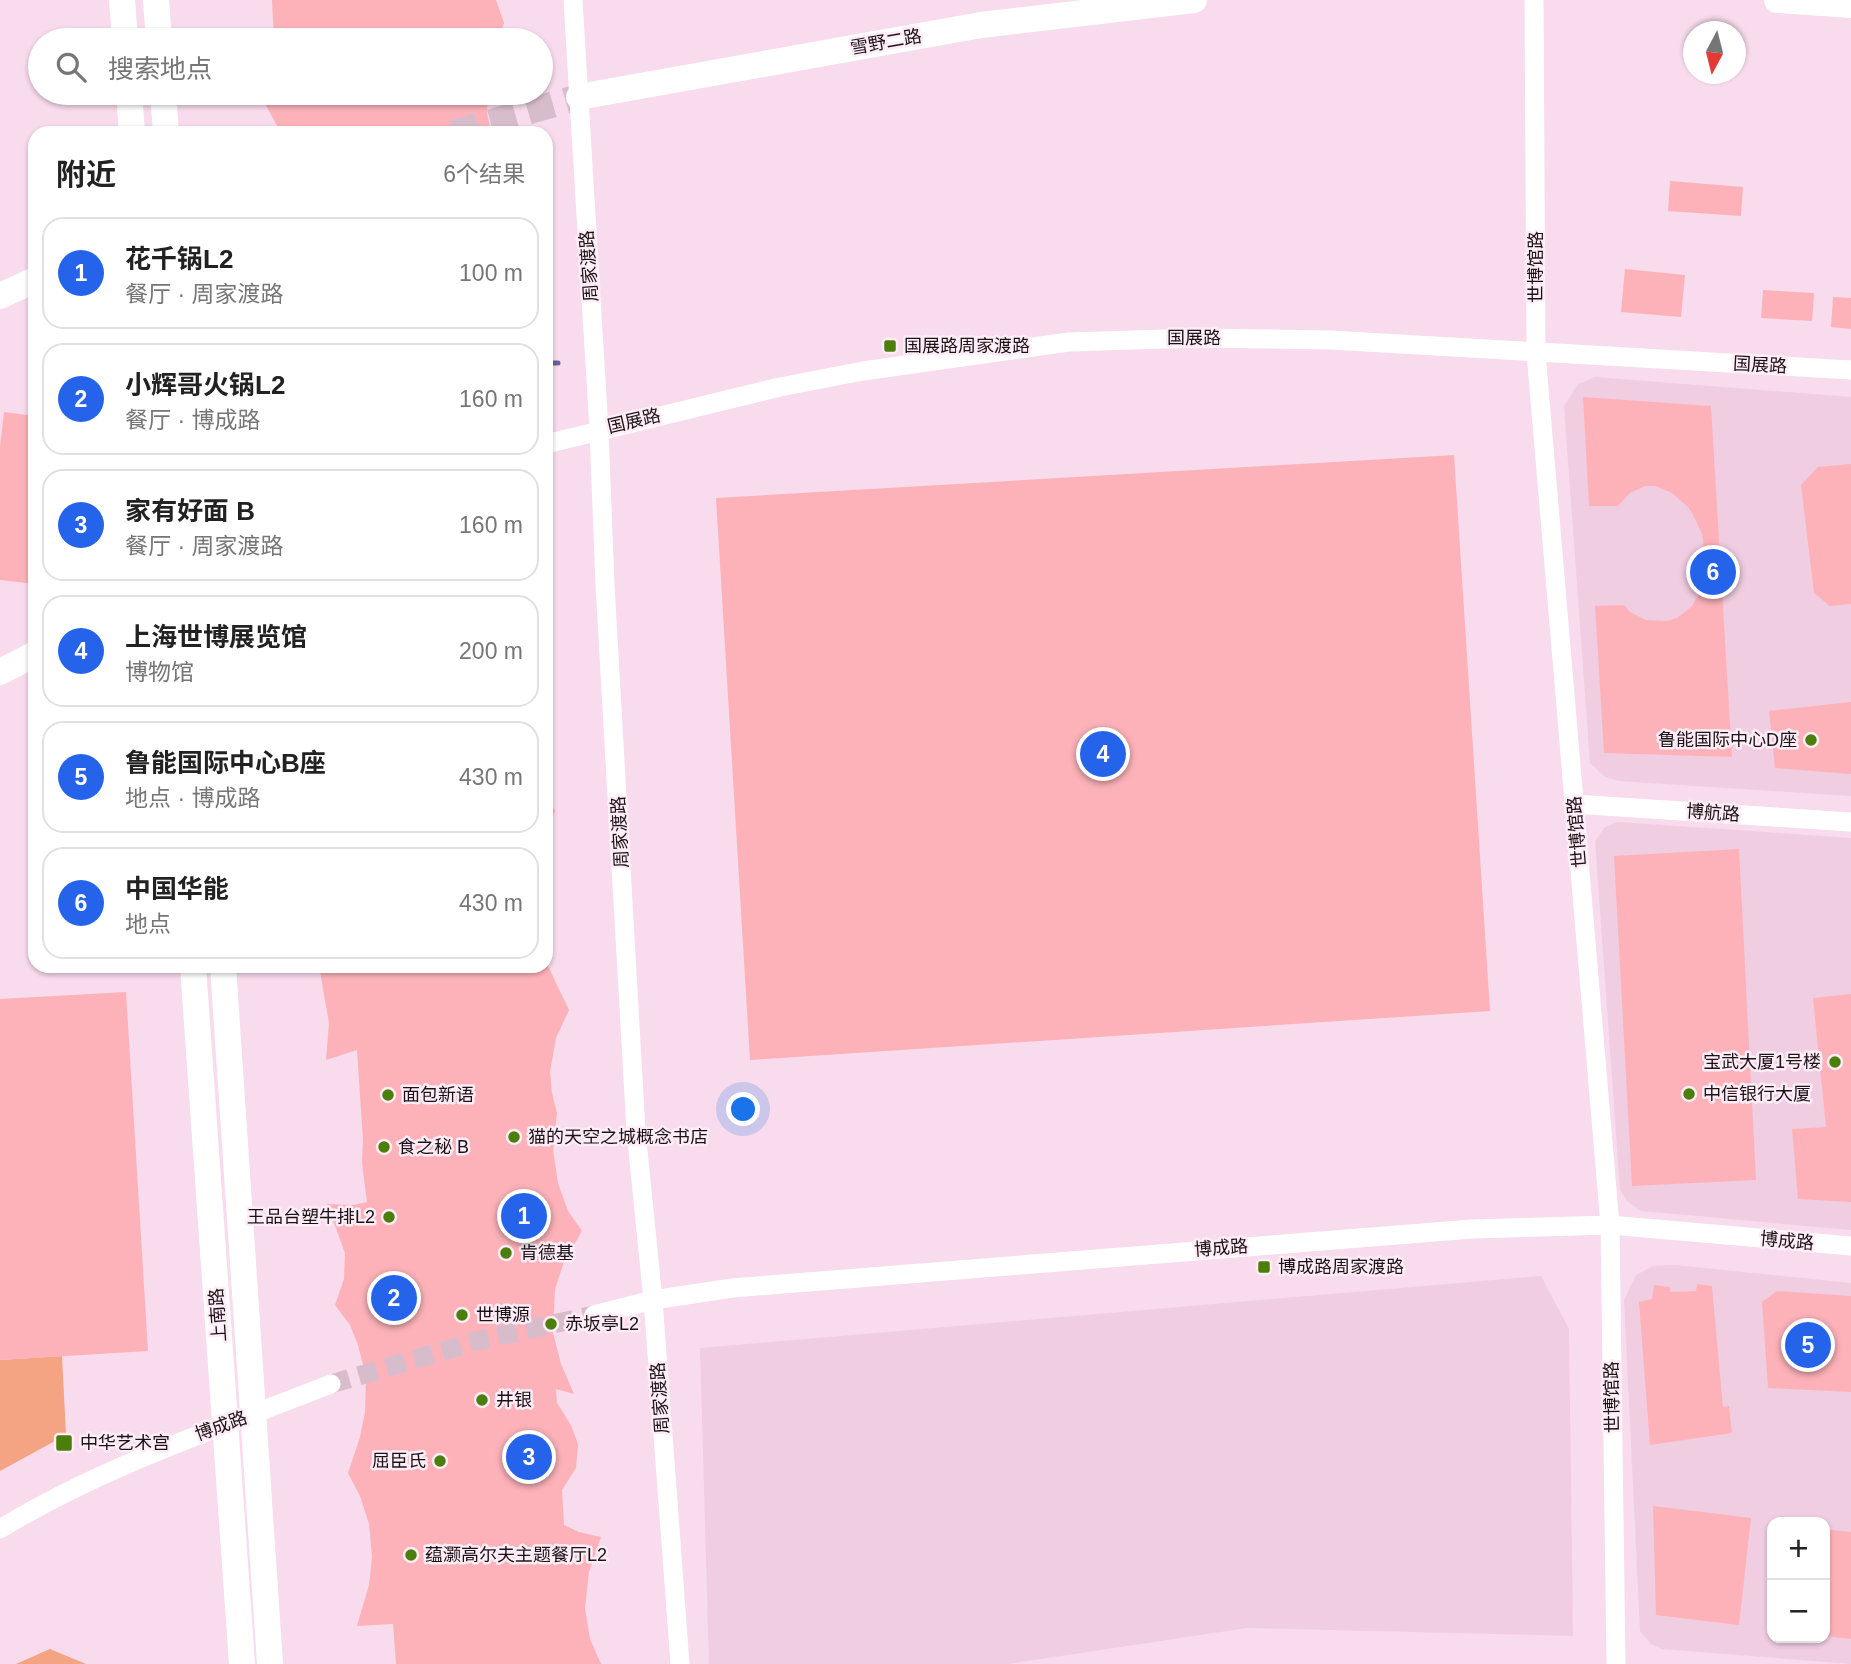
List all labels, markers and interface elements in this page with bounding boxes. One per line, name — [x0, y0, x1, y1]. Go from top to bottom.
north arrow — [1683, 21, 1746, 84]
street label: 雪野二路 — [849, 26, 923, 58]
search box — [28, 28, 553, 105]
icon: search — [52, 48, 90, 86]
text: 搜索地点 — [108, 54, 212, 84]
text: 附近 — [56, 158, 116, 191]
text: 6个结果 — [443, 161, 525, 187]
street label: 周家渡路 — [577, 229, 601, 303]
street label: 世博馆路 — [1526, 231, 1546, 303]
text: 花千锅L2 — [125, 244, 233, 274]
text: 1 — [75, 260, 87, 286]
text: 100 m — [459, 260, 523, 286]
text: 餐厅 · 周家渡路 — [125, 281, 283, 307]
street label: 国展路 — [1167, 328, 1221, 348]
place label: 国展路周家渡路 — [904, 336, 1030, 356]
marker: 国展路周家渡路 — [882, 338, 898, 354]
street label: 国展路 — [1733, 354, 1787, 376]
text: 小辉哥火锅L2 — [125, 370, 285, 400]
text: 2 — [75, 386, 87, 412]
text: 160 m — [459, 386, 523, 412]
street label: 国展路 — [605, 405, 663, 437]
text: 餐厅 · 博成路 — [125, 407, 260, 433]
text: 家有好面 B — [125, 496, 255, 526]
text: 3 — [75, 512, 87, 538]
text: 160 m — [459, 512, 523, 538]
text: 餐厅 · 周家渡路 — [125, 533, 283, 559]
pin: 6 — [1690, 546, 1736, 598]
text: 上海世博展览馆 — [125, 622, 307, 652]
text: 4 — [75, 638, 87, 664]
text: 200 m — [459, 638, 523, 664]
text: 博物馆 — [125, 659, 194, 685]
pin: 4 — [1080, 728, 1126, 780]
place label: 鲁能国际中心D座 — [1658, 730, 1797, 750]
marker: 鲁能国际中心D座 — [1803, 732, 1819, 748]
text: 鲁能国际中心B座 — [125, 748, 326, 778]
text: 5 — [75, 764, 87, 790]
text: 430 m — [459, 764, 523, 790]
text: 地点 · 博成路 — [125, 785, 260, 811]
street label: 世博馆路 — [1564, 795, 1590, 869]
street label: 周家渡路 — [608, 796, 632, 868]
street label: 博航路 — [1685, 801, 1741, 825]
text: 中国华能 — [125, 874, 229, 904]
text: 6 — [75, 890, 87, 916]
text: 430 m — [459, 890, 523, 916]
text: 地点 — [125, 911, 171, 937]
place label: 宝武大厦1号楼 — [1703, 1052, 1821, 1072]
marker: 宝武大厦1号楼 — [1827, 1054, 1843, 1070]
place label: 中信银行大厦 — [1703, 1084, 1811, 1104]
place label: 面包新语 — [402, 1085, 474, 1105]
marker: 中信银行大厦 — [1681, 1086, 1697, 1102]
marker: 面包新语 — [380, 1087, 396, 1103]
your location — [726, 1092, 760, 1126]
place label: 猫的天空之城概念书店 — [528, 1127, 708, 1147]
marker: 猫的天空之城概念书店 — [506, 1129, 522, 1145]
place label: 食之秘 B — [398, 1137, 469, 1157]
marker: 食之秘 B — [376, 1139, 392, 1155]
pin: 1 — [501, 1190, 547, 1242]
place label: 王品台塑牛排L2 — [247, 1207, 375, 1227]
marker: 王品台塑牛排L2 — [381, 1209, 397, 1225]
street label: 博成路 — [1759, 1229, 1815, 1253]
street label: 博成路 — [1193, 1236, 1249, 1260]
place label: 肯德基 — [520, 1243, 574, 1263]
marker: 肯德基 — [498, 1245, 514, 1261]
place label: 博成路周家渡路 — [1278, 1257, 1404, 1277]
marker: 博成路周家渡路 — [1256, 1259, 1272, 1275]
pin: 2 — [371, 1272, 417, 1324]
street label: 上南路 — [206, 1287, 230, 1343]
place label: 世博源 — [476, 1305, 530, 1325]
marker: 世博源 — [454, 1307, 470, 1323]
place label: 赤坂亭L2 — [565, 1314, 639, 1334]
marker: 赤坂亭L2 — [543, 1316, 559, 1332]
pin: 5 — [1785, 1319, 1831, 1371]
street label: 周家渡路 — [648, 1361, 672, 1435]
street label: 世博馆路 — [1601, 1361, 1623, 1433]
place label: 井银 — [496, 1390, 532, 1410]
marker: 井银 — [474, 1392, 490, 1408]
street label: 博成路 — [192, 1407, 250, 1445]
pin: 3 — [506, 1431, 552, 1483]
marker: 中华艺术宫 — [54, 1433, 74, 1453]
place label: 中华艺术宫 — [80, 1433, 170, 1453]
place label: 屈臣氏 — [372, 1451, 426, 1471]
marker: 屈臣氏 — [432, 1453, 448, 1469]
map controls — [1767, 1517, 1830, 1643]
button: + — [1767, 1517, 1830, 1580]
place label: 蕴灏高尔夫主题餐厅L2 — [425, 1545, 607, 1565]
marker: 蕴灏高尔夫主题餐厅L2 — [403, 1547, 419, 1563]
button: − — [1767, 1580, 1830, 1643]

